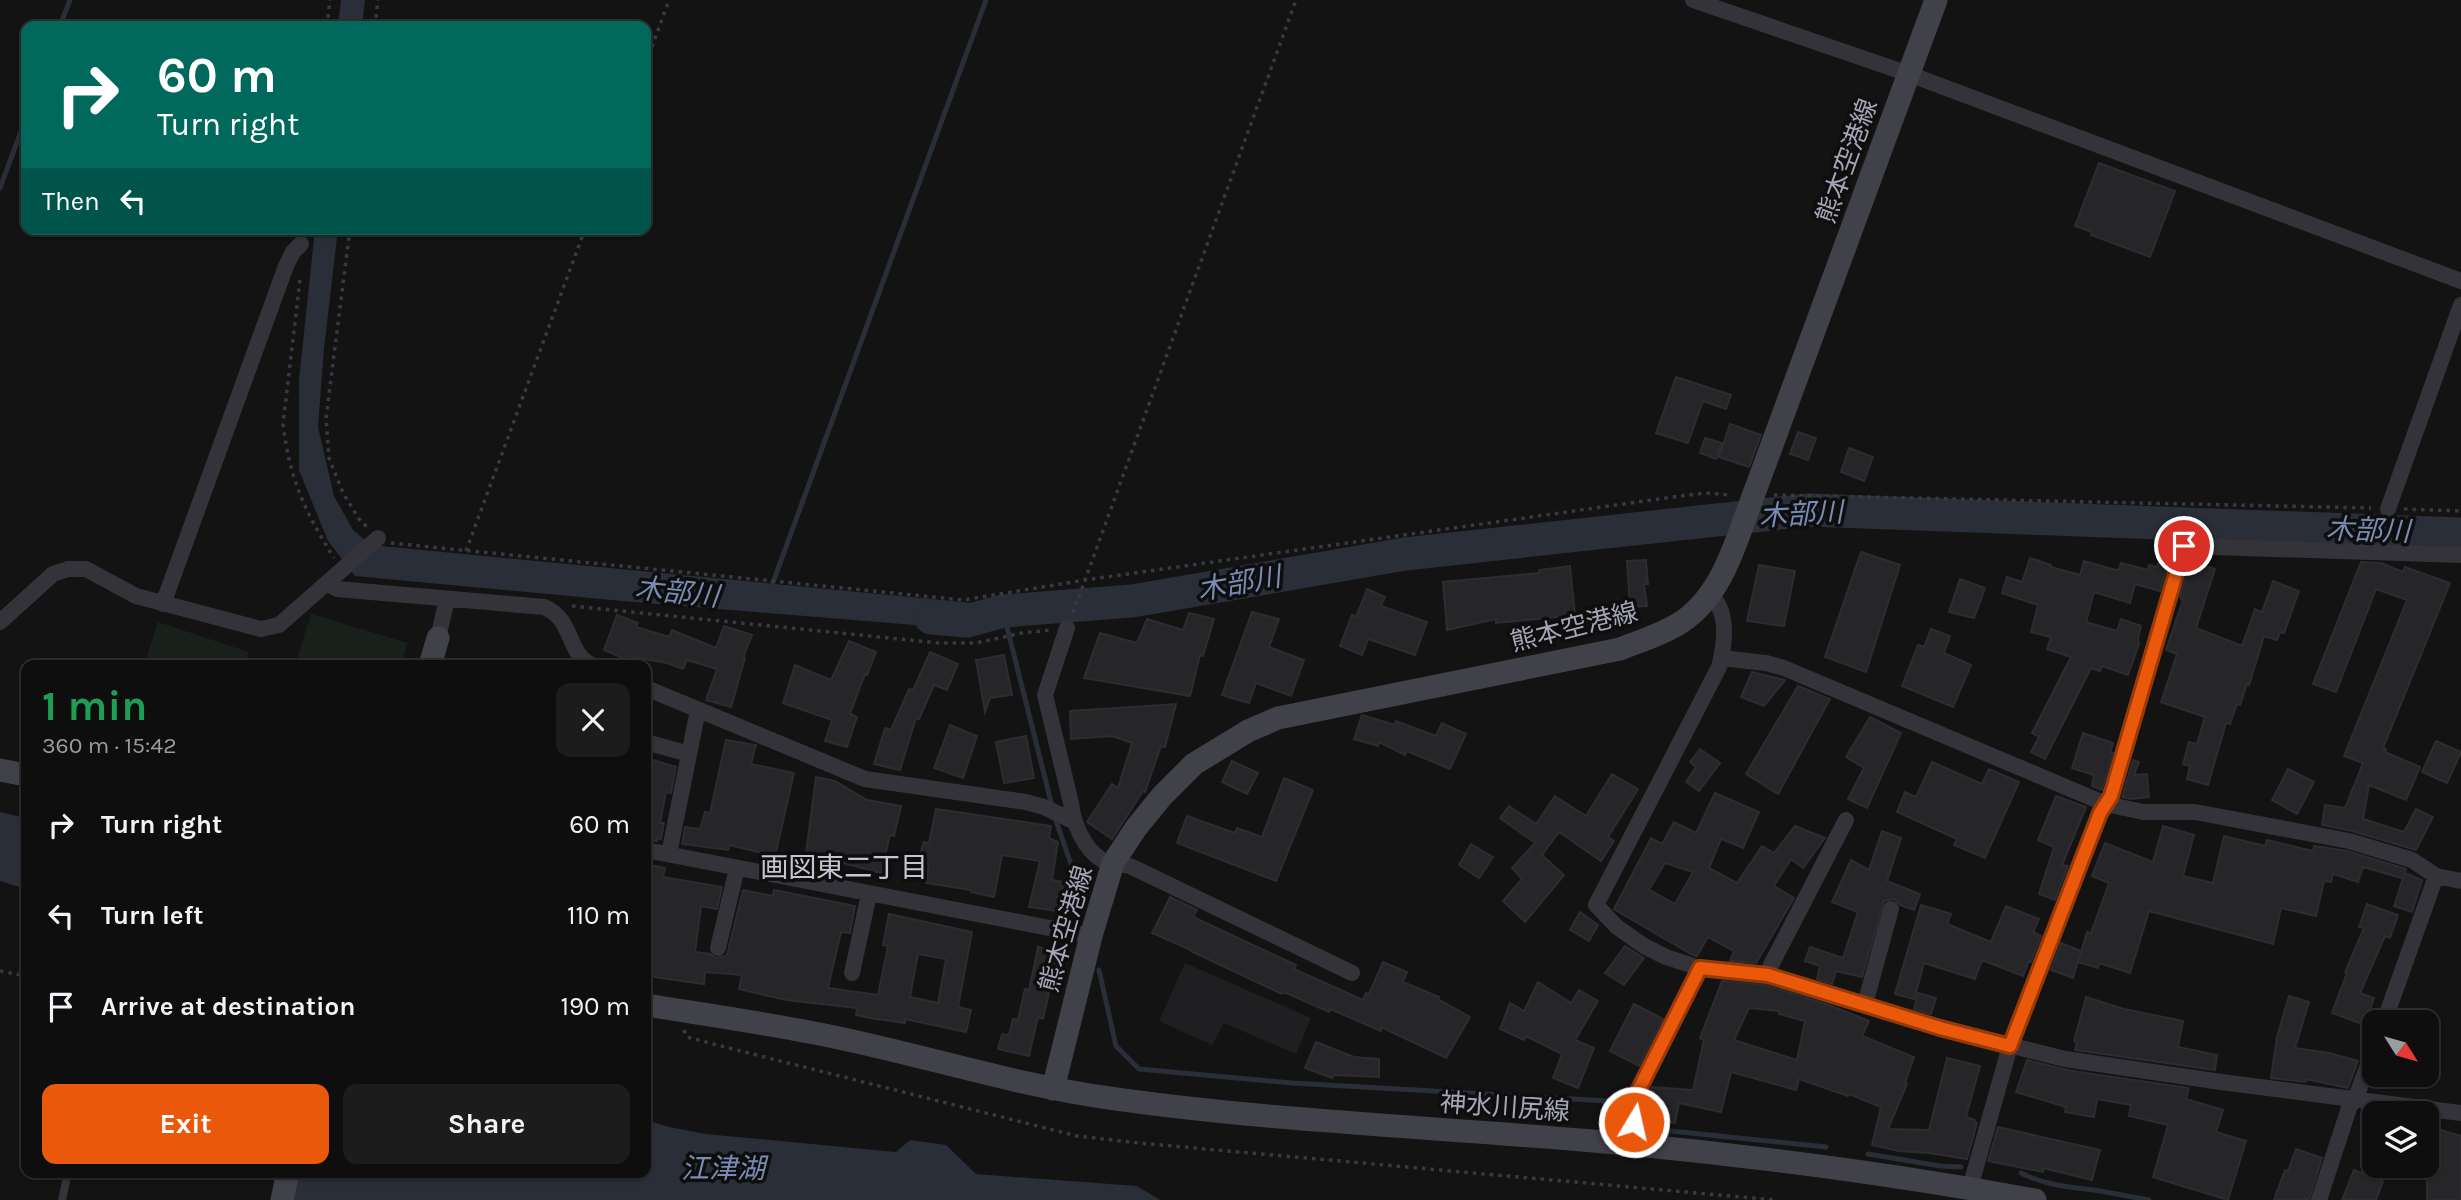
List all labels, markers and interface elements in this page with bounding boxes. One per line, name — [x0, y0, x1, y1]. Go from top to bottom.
text: 60 m — [157, 47, 277, 104]
icon: right — [42, 49, 133, 140]
street label: 熊本空港線 — [1810, 95, 1884, 227]
text: Turn right — [157, 106, 299, 143]
icon: left — [114, 182, 152, 220]
text: Then — [42, 186, 100, 217]
water label: 木部川 — [1758, 495, 1847, 533]
water label: 木部川 — [2325, 512, 2414, 548]
pin — [2154, 516, 2214, 576]
icon: arrive — [2165, 527, 2203, 565]
water label: 木部川 — [1195, 559, 1286, 607]
water label: 木部川 — [633, 571, 723, 613]
street label: 熊本空港線 — [1507, 596, 1641, 658]
text: 1 min — [42, 681, 147, 731]
button: close — [556, 683, 630, 757]
text: 360 m · 15:42 — [42, 732, 176, 759]
icon: right — [42, 806, 80, 844]
text: Turn right — [101, 809, 222, 840]
text: 60 m — [569, 809, 630, 840]
district label: 画図東二丁目 — [760, 851, 928, 884]
street label: 熊本空港線 — [1033, 862, 1099, 996]
icon: left — [42, 897, 80, 935]
text: Turn left — [101, 900, 203, 931]
text: 110 m — [567, 900, 630, 931]
icon: arrive — [42, 988, 80, 1026]
text: Arrive at destination — [101, 991, 355, 1022]
text: 190 m — [560, 991, 630, 1022]
north arrow — [2362, 1010, 2440, 1087]
map controls — [2362, 1010, 2439, 1178]
button: Exit — [42, 1084, 329, 1164]
button: Share — [343, 1084, 630, 1164]
position arrow — [1597, 1085, 1671, 1159]
street label: 神水川尻線 — [1439, 1087, 1571, 1127]
button: layers — [2362, 1101, 2439, 1178]
water label: 江津湖 — [681, 1152, 769, 1185]

